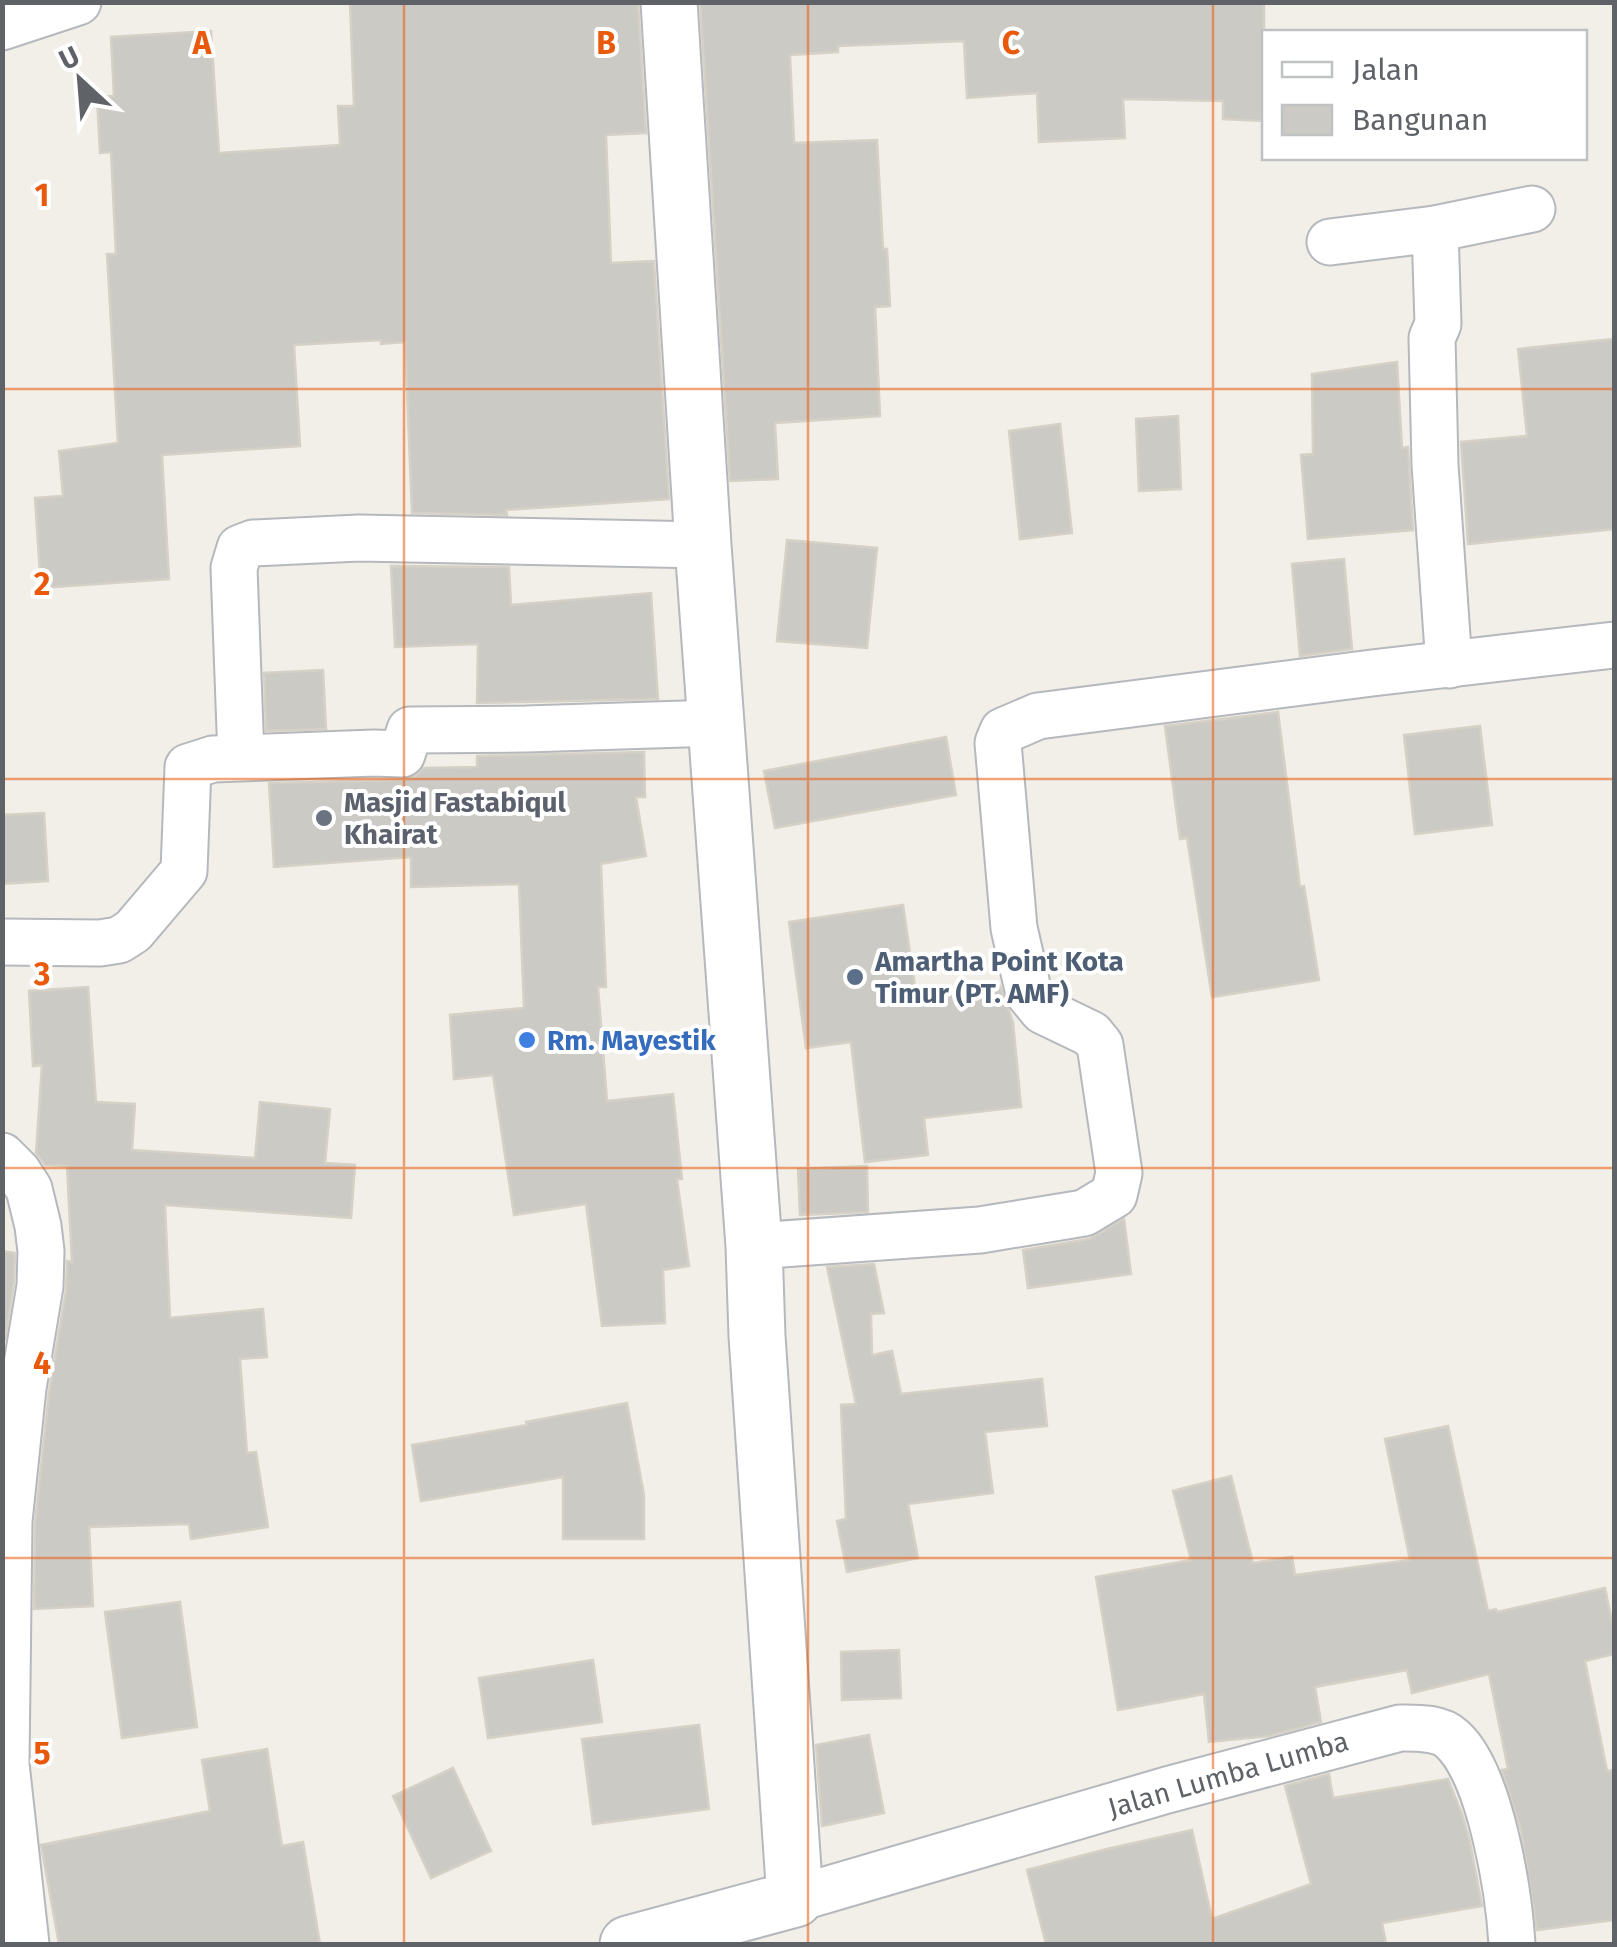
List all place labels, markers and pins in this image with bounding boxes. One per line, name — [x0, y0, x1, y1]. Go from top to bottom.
place label: Masjid Fastabiqul Khairat — [344, 786, 567, 851]
marker: Masjid Fastabiqul Khairat — [313, 807, 335, 829]
place label: Amartha Point Kota Timur (PT. AMF) — [874, 945, 1124, 1010]
marker: Amartha Point Kota Timur (PT. AMF) — [844, 966, 866, 988]
place label: Rm. Mayestik — [547, 1024, 716, 1057]
marker: Rm. Mayestik — [516, 1029, 538, 1051]

